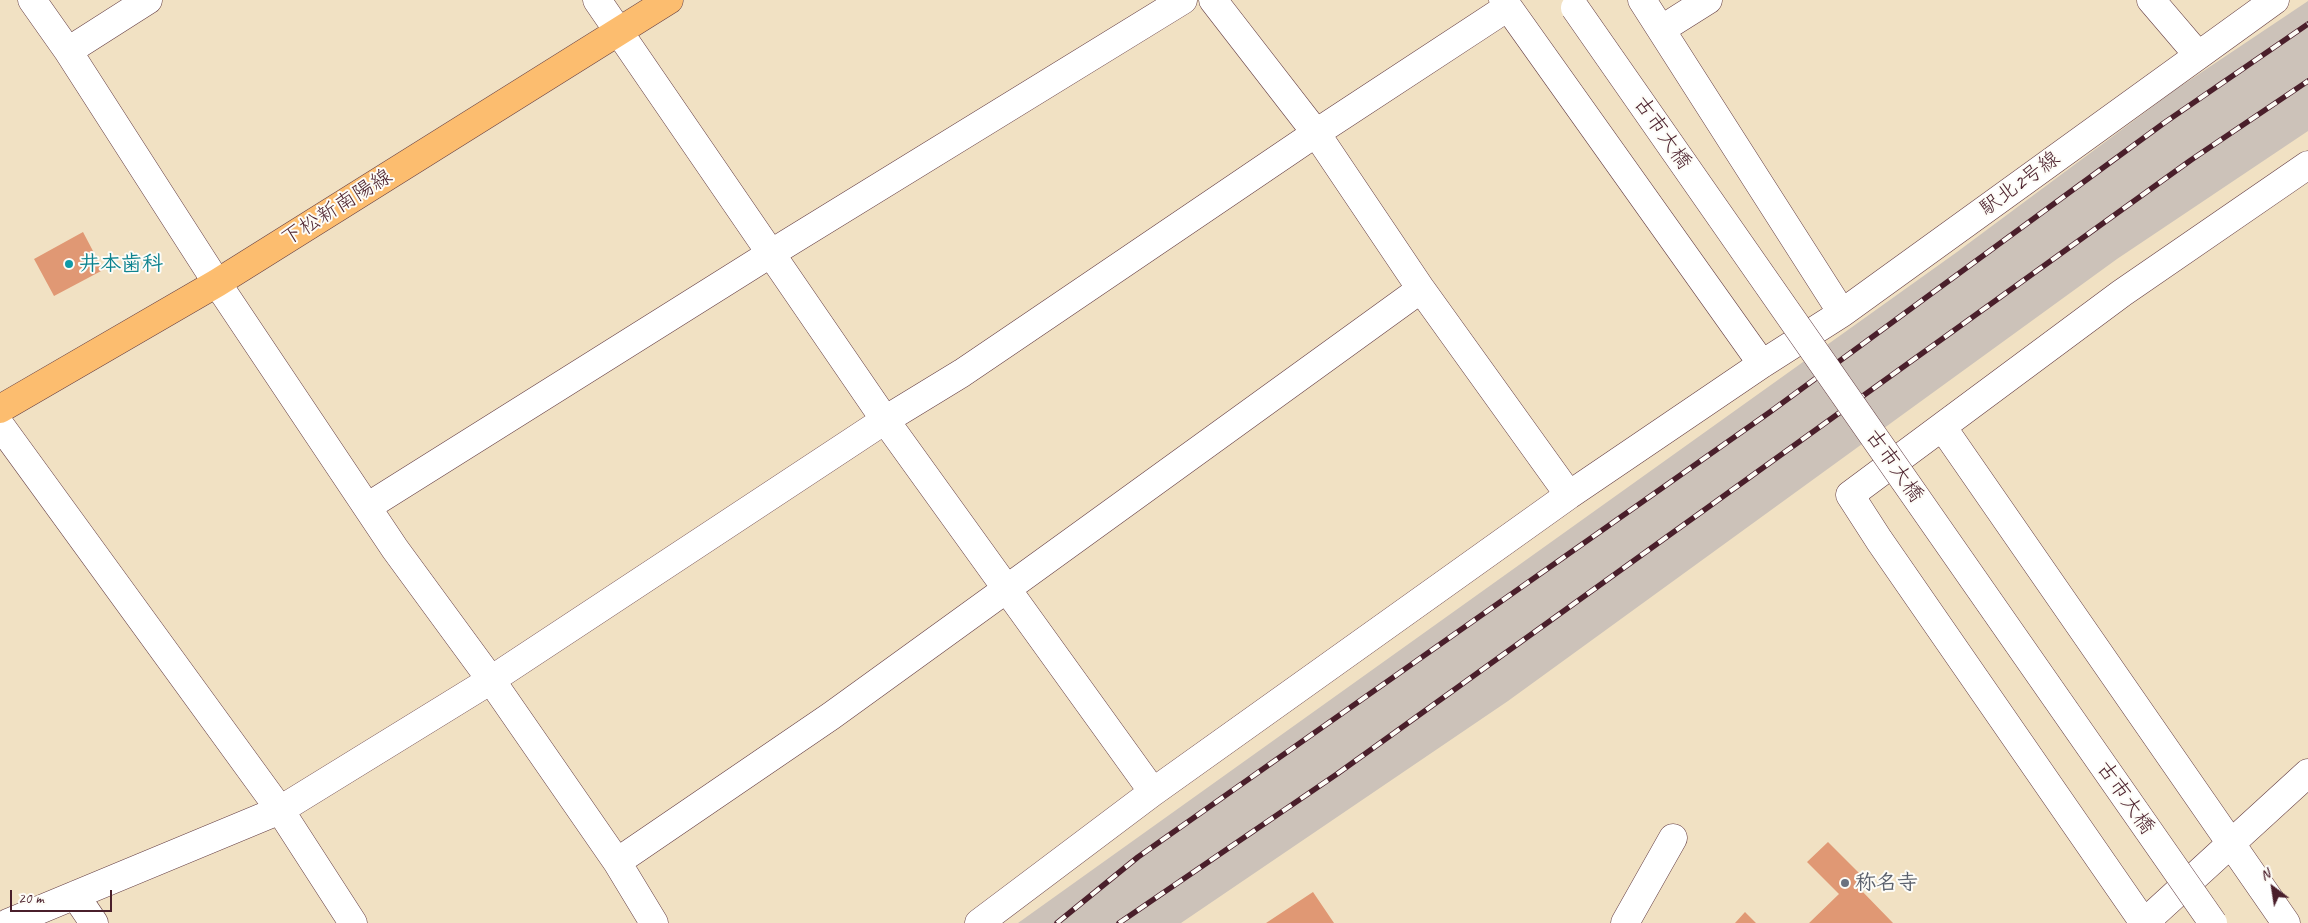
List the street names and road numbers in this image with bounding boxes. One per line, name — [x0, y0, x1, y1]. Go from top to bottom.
street label: 古市大橋 — [1628, 91, 1696, 175]
street label: 駅北2号線 — [1975, 146, 2065, 222]
street label: 下松新南陽線 — [277, 164, 397, 252]
street label: 古市大橋 — [1860, 424, 1928, 508]
street label: 古市大橋 — [2091, 756, 2159, 840]

